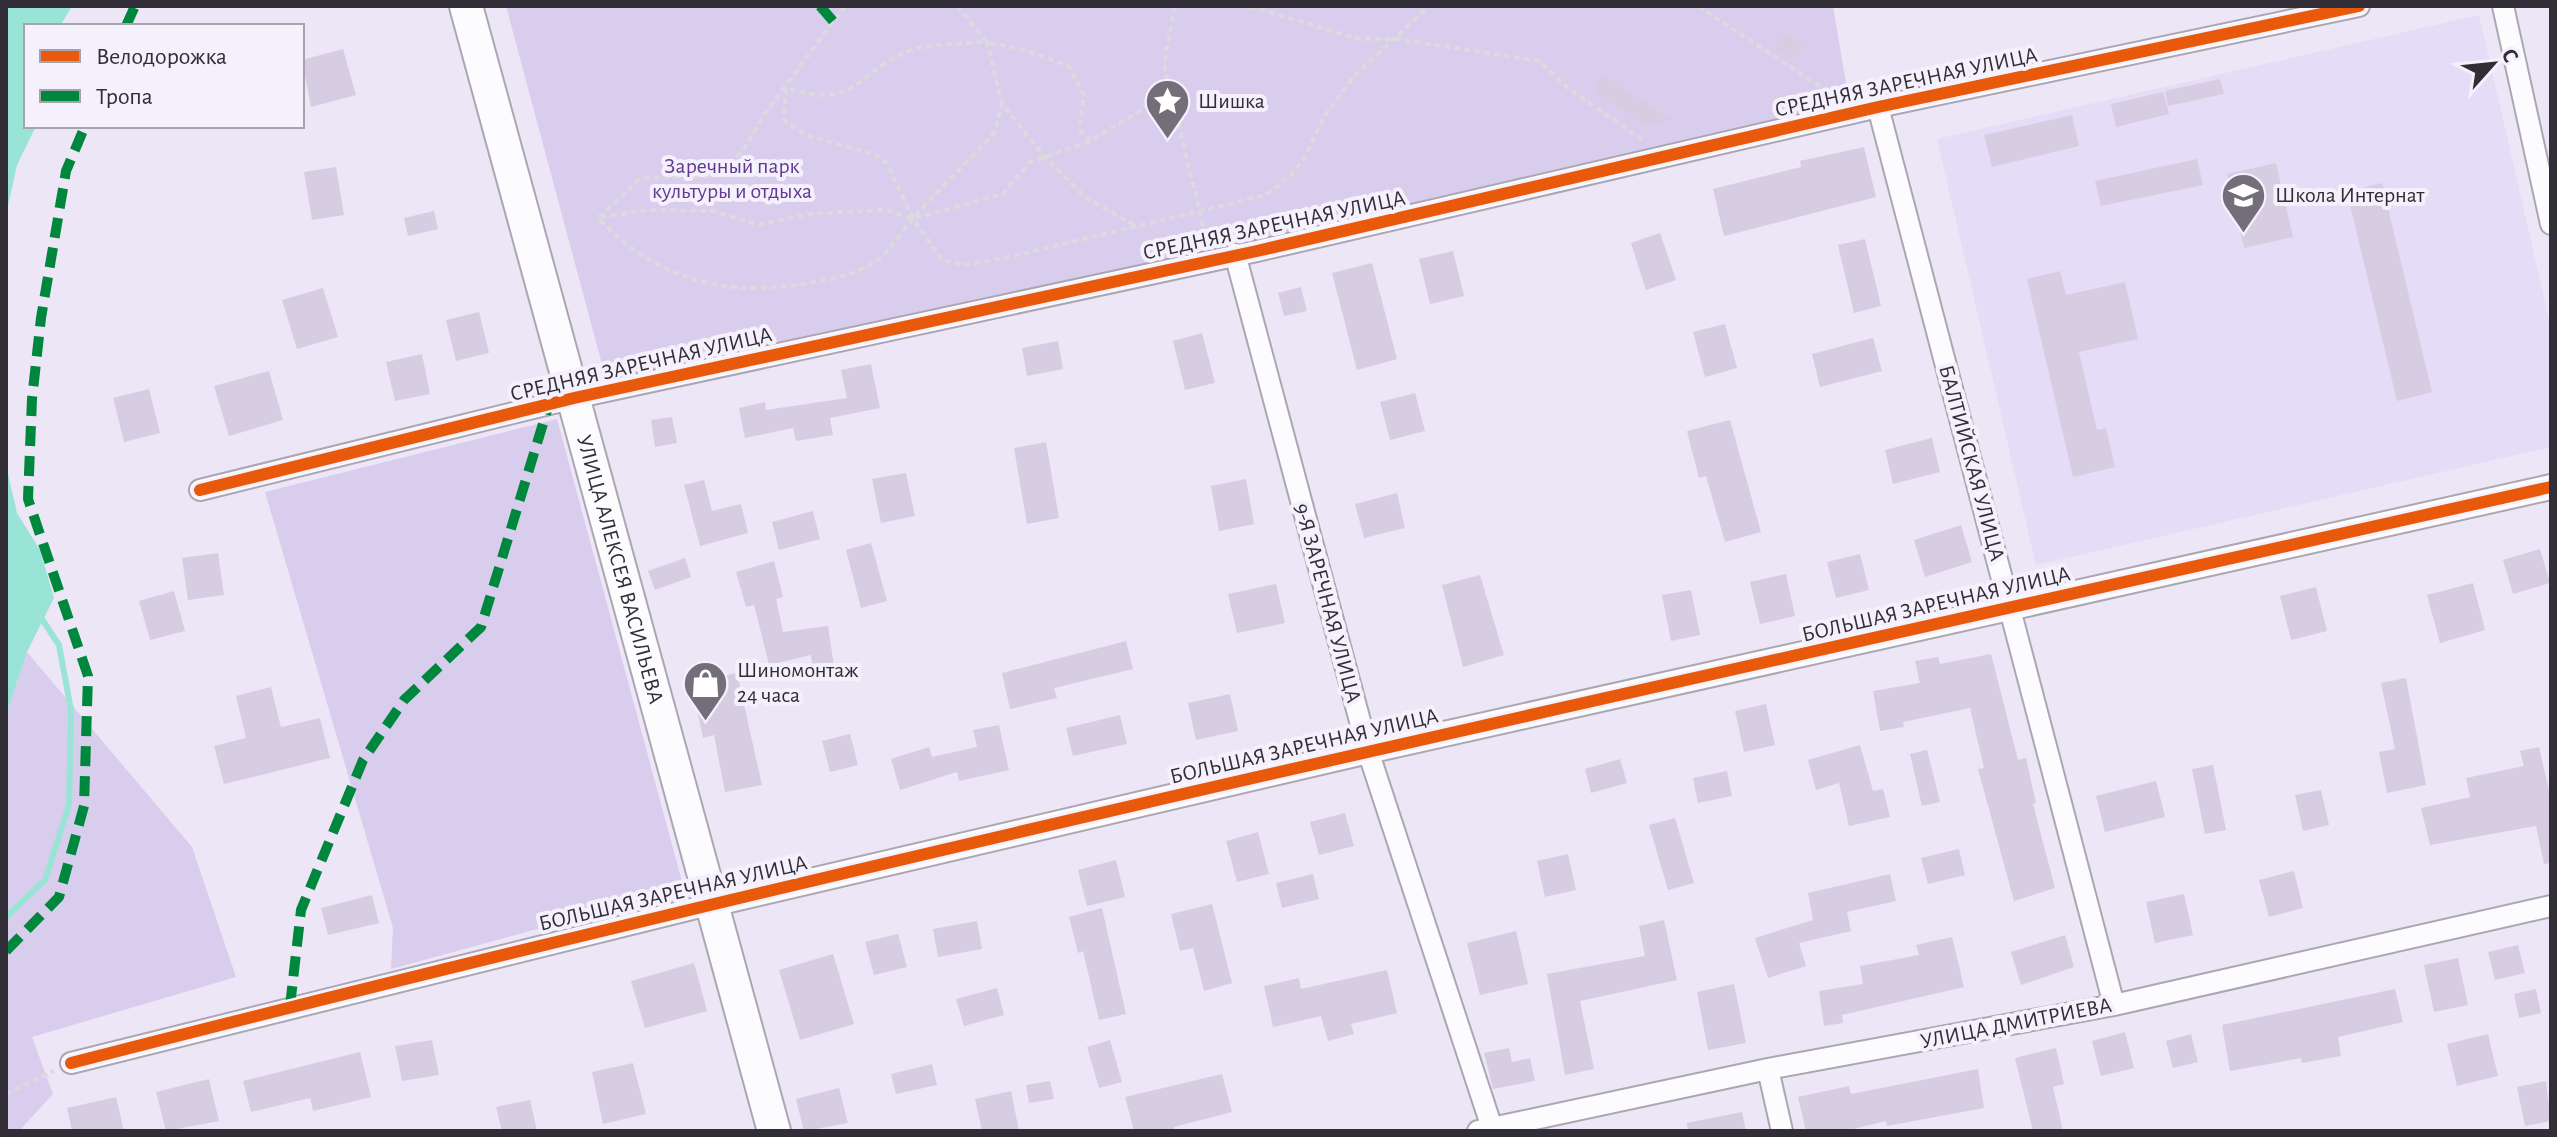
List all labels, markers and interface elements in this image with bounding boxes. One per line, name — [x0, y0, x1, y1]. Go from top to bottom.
legend — [24, 24, 304, 128]
north arrow — [2453, 24, 2533, 104]
street label: СРЕДНЯЯ ЗАРЕЧНАЯ УЛИЦА — [1773, 43, 2039, 121]
text: Велодорожка — [96, 45, 227, 69]
text: С — [2497, 45, 2522, 66]
place icon: Шишка — [1143, 77, 1191, 140]
text: Тропа — [96, 85, 153, 109]
place label: Шишка — [1198, 90, 1265, 112]
park label: Заречный парк культуры и отдыха — [652, 155, 812, 202]
school or university icon: Школа Интернат — [2220, 171, 2268, 234]
place label: Школа Интернат — [2275, 184, 2426, 206]
street label: СРЕДНЯЯ ЗАРЕЧНАЯ УЛИЦА — [1141, 186, 1407, 264]
street label: СРЕДНЯЯ ЗАРЕЧНАЯ УЛИЦА — [508, 323, 774, 405]
street label: БАЛТИЙСКАЯ УЛИЦА — [1935, 363, 2009, 563]
street label: УЛИЦА АЛЕКСЕЯ ВАСИЛЬЕВА — [573, 433, 667, 706]
street label: 9-Я ЗАРЕЧНАЯ УЛИЦА — [1291, 501, 1365, 705]
street label: БОЛЬШАЯ ЗАРЕЧНАЯ УЛИЦА — [1800, 562, 2072, 646]
shop icon: Шиномонтаж 24 часа — [682, 659, 730, 722]
place label: Шиномонтаж 24 часа — [737, 659, 859, 706]
street label: БОЛЬШАЯ ЗАРЕЧНАЯ УЛИЦА — [1168, 704, 1440, 788]
street label: БОЛЬШАЯ ЗАРЕЧНАЯ УЛИЦА — [537, 851, 809, 935]
street label: УЛИЦА ДМИТРИЕВА — [1918, 994, 2114, 1052]

